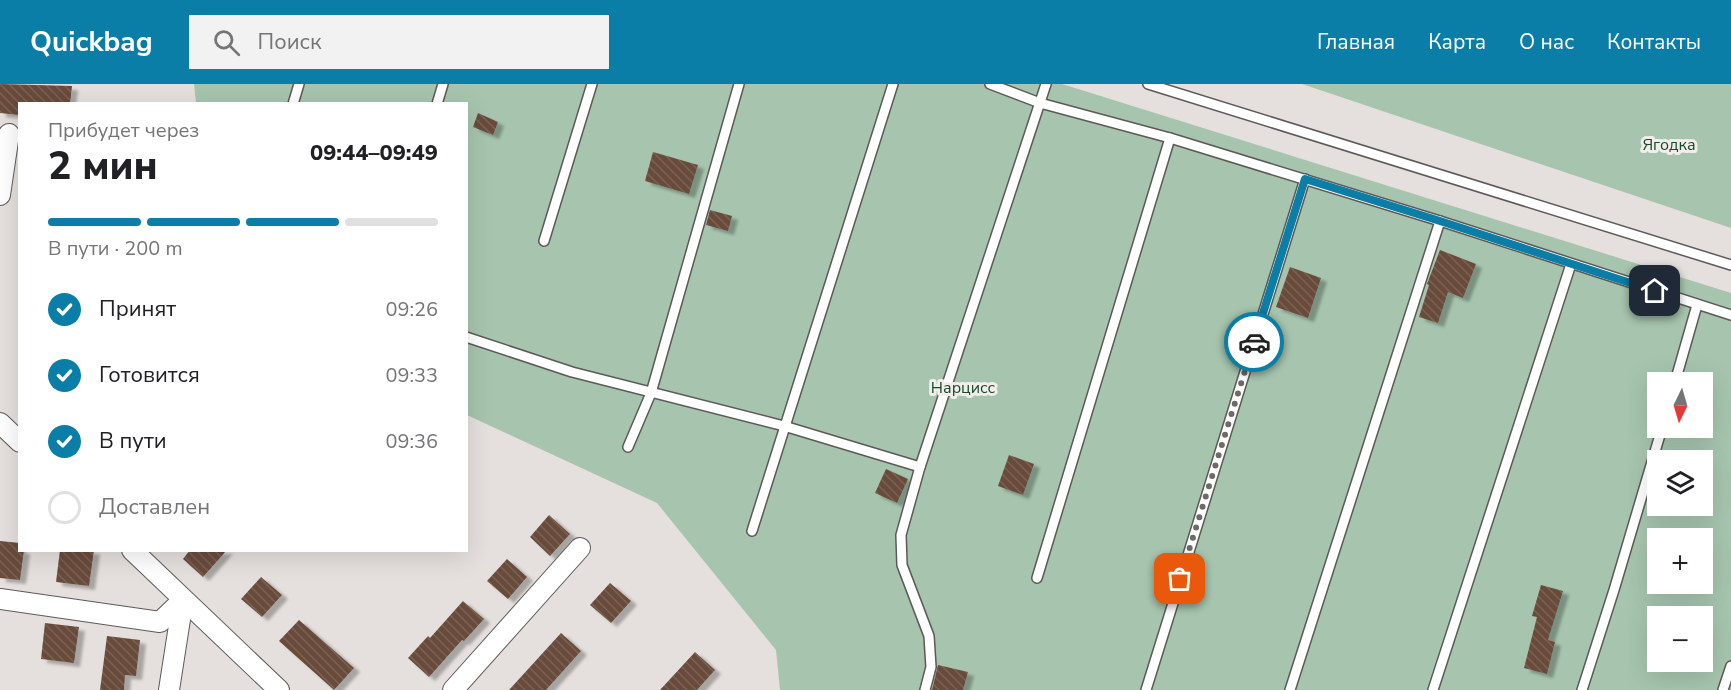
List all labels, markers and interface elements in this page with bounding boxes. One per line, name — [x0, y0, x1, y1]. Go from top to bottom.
search box — [189, 15, 609, 69]
text: Quickbag — [30, 23, 153, 61]
icon: search — [210, 26, 243, 59]
text: Поиск — [258, 27, 322, 57]
text: Главная — [1317, 28, 1395, 56]
text: Карта — [1428, 28, 1486, 56]
text: О нас — [1519, 28, 1574, 56]
text: Контакты — [1607, 28, 1701, 56]
text: Прибудет через — [48, 117, 199, 144]
park label: Ягодка — [1642, 134, 1696, 156]
text: 09:44–09:49 — [310, 138, 438, 168]
text: 2 мин — [48, 140, 158, 193]
text: В пути · 200 m — [48, 235, 183, 262]
pin — [1629, 265, 1680, 316]
icon: home — [1638, 274, 1671, 307]
icon: check — [48, 293, 81, 326]
text: Принят — [99, 294, 176, 324]
text: 09:26 — [385, 296, 438, 323]
courier — [1224, 312, 1284, 372]
icon: car — [1238, 326, 1271, 359]
icon: check — [48, 359, 81, 392]
text: Готовится — [99, 360, 200, 390]
text: 09:33 — [385, 362, 438, 389]
north arrow — [1647, 372, 1713, 438]
map controls — [1647, 372, 1713, 672]
park label: Нарцисс — [931, 377, 996, 399]
icon: check — [48, 425, 81, 458]
text: В пути — [99, 426, 167, 456]
text: 09:36 — [385, 428, 438, 455]
button: layers — [1647, 450, 1713, 516]
text: Доставлен — [99, 492, 210, 522]
button: + — [1647, 528, 1713, 594]
pin — [1154, 553, 1205, 604]
icon: bag — [1163, 562, 1196, 595]
button: − — [1647, 606, 1713, 672]

